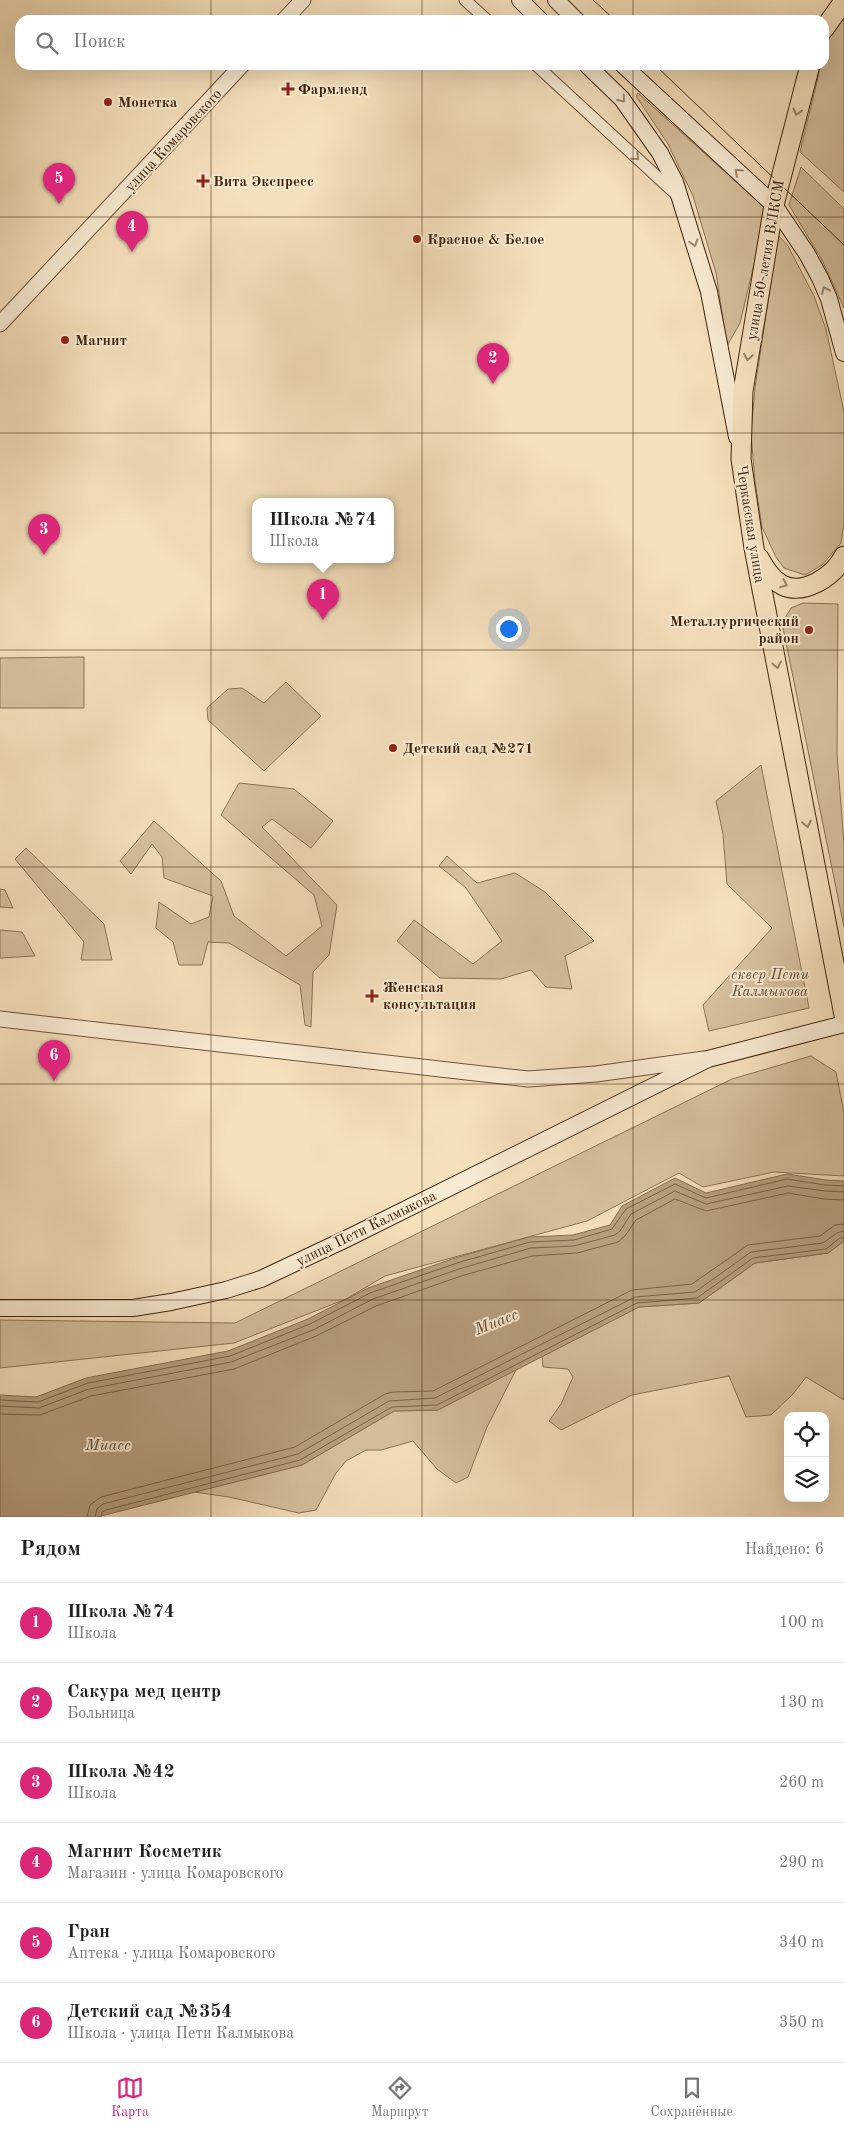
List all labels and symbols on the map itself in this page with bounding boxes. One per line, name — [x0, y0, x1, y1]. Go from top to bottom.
marker: Фармленд — [282, 83, 294, 95]
place label: Фармленд — [298, 83, 368, 98]
street label: улица Комаровского — [123, 87, 225, 195]
one-way arrow — [616, 94, 625, 103]
marker: Монетка — [102, 96, 114, 108]
place label: Монетка — [118, 96, 178, 111]
one-way arrow — [793, 108, 803, 116]
one-way arrow — [631, 151, 640, 160]
pin: 5 — [43, 163, 75, 204]
one-way arrow — [735, 169, 744, 178]
marker: Вита Экспресс — [197, 175, 209, 187]
place label: Вита Экспресс — [213, 175, 314, 190]
street label: улица 50-летия ВЛКСМ — [745, 179, 788, 342]
pin: 4 — [116, 211, 148, 252]
marker: Красное & Белое — [411, 233, 423, 245]
place label: Красное & Белое — [427, 233, 544, 248]
one-way arrow — [689, 238, 699, 246]
one-way arrow — [821, 286, 832, 295]
marker: Магнит — [59, 334, 71, 346]
place label: Магнит — [75, 334, 127, 349]
pin: 2 — [477, 343, 509, 384]
one-way arrow — [743, 353, 754, 361]
street label: Черкасская улица — [733, 464, 766, 585]
pin: 3 — [28, 514, 60, 555]
one-way arrow — [779, 578, 788, 588]
pin: 1 — [307, 579, 339, 620]
place label: Металлургический район — [670, 615, 799, 647]
your location — [496, 616, 522, 642]
marker: Металлургический район — [803, 624, 815, 636]
one-way arrow — [771, 660, 782, 669]
marker: Детский сад №271 — [387, 742, 399, 754]
place label: Детский сад №271 — [403, 742, 533, 757]
one-way arrow — [802, 820, 812, 829]
park label: сквер Пети Калмыкова — [731, 968, 809, 1000]
place label: Женская консультация — [383, 981, 476, 1013]
marker: Женская консультация — [365, 989, 379, 1003]
pin: 6 — [38, 1040, 70, 1081]
street label: улица Пети Калмыкова — [294, 1189, 440, 1270]
water label: Миасс — [472, 1307, 521, 1339]
water label: Миасс — [84, 1438, 131, 1454]

